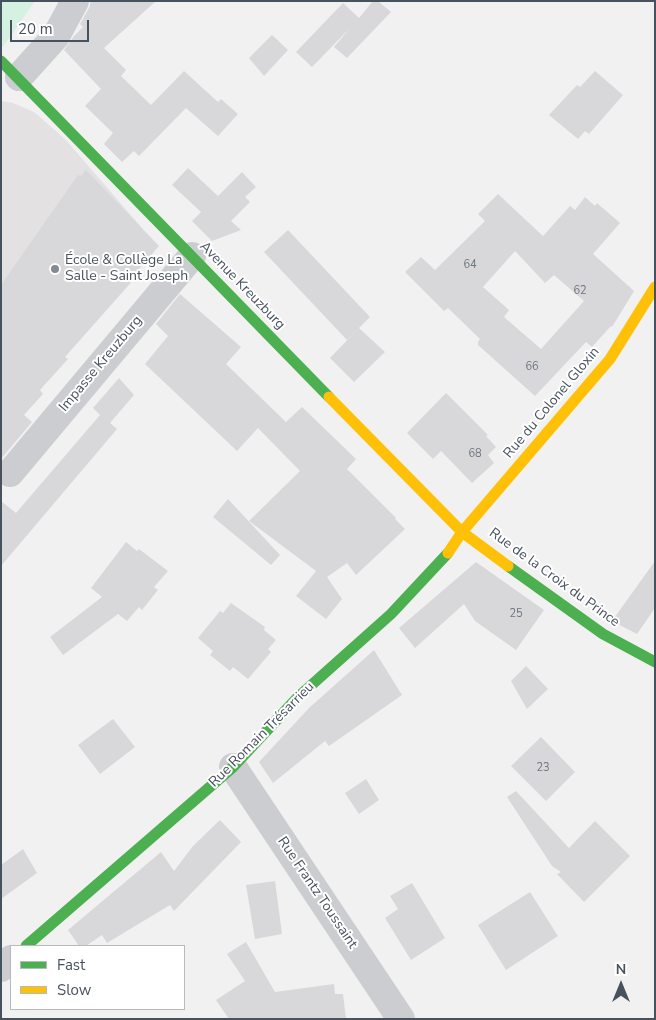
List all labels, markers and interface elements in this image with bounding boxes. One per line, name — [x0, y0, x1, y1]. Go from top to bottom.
scale bar — [12, 10, 91, 42]
text: 20 m — [18, 19, 53, 39]
street label: Avenue Kreuzburg — [196, 239, 288, 333]
place label: École & Collège La Salle - Saint Joseph — [65, 253, 188, 286]
house number: 64 — [463, 258, 477, 272]
marker: École & Collège La Salle - Saint Joseph — [49, 263, 61, 275]
house number: 62 — [573, 284, 587, 298]
street label: Impasse Kreuzburg — [56, 313, 146, 415]
street label: Rue du Colonel Gloxin — [501, 344, 603, 462]
house number: 66 — [525, 360, 539, 374]
house number: 68 — [468, 447, 482, 461]
street label: Rue de la Croix du Prince — [485, 525, 623, 631]
house number: 25 — [509, 607, 523, 621]
street label: Rue Romain Trésarrieu — [206, 679, 318, 791]
house number: 23 — [536, 761, 550, 775]
street label: Rue Frantz Toussaint — [273, 834, 361, 952]
legend — [10, 945, 185, 1010]
text: Fast — [57, 955, 85, 975]
north arrow — [596, 960, 646, 1010]
text: N — [616, 960, 626, 979]
text: Slow — [57, 980, 91, 1000]

